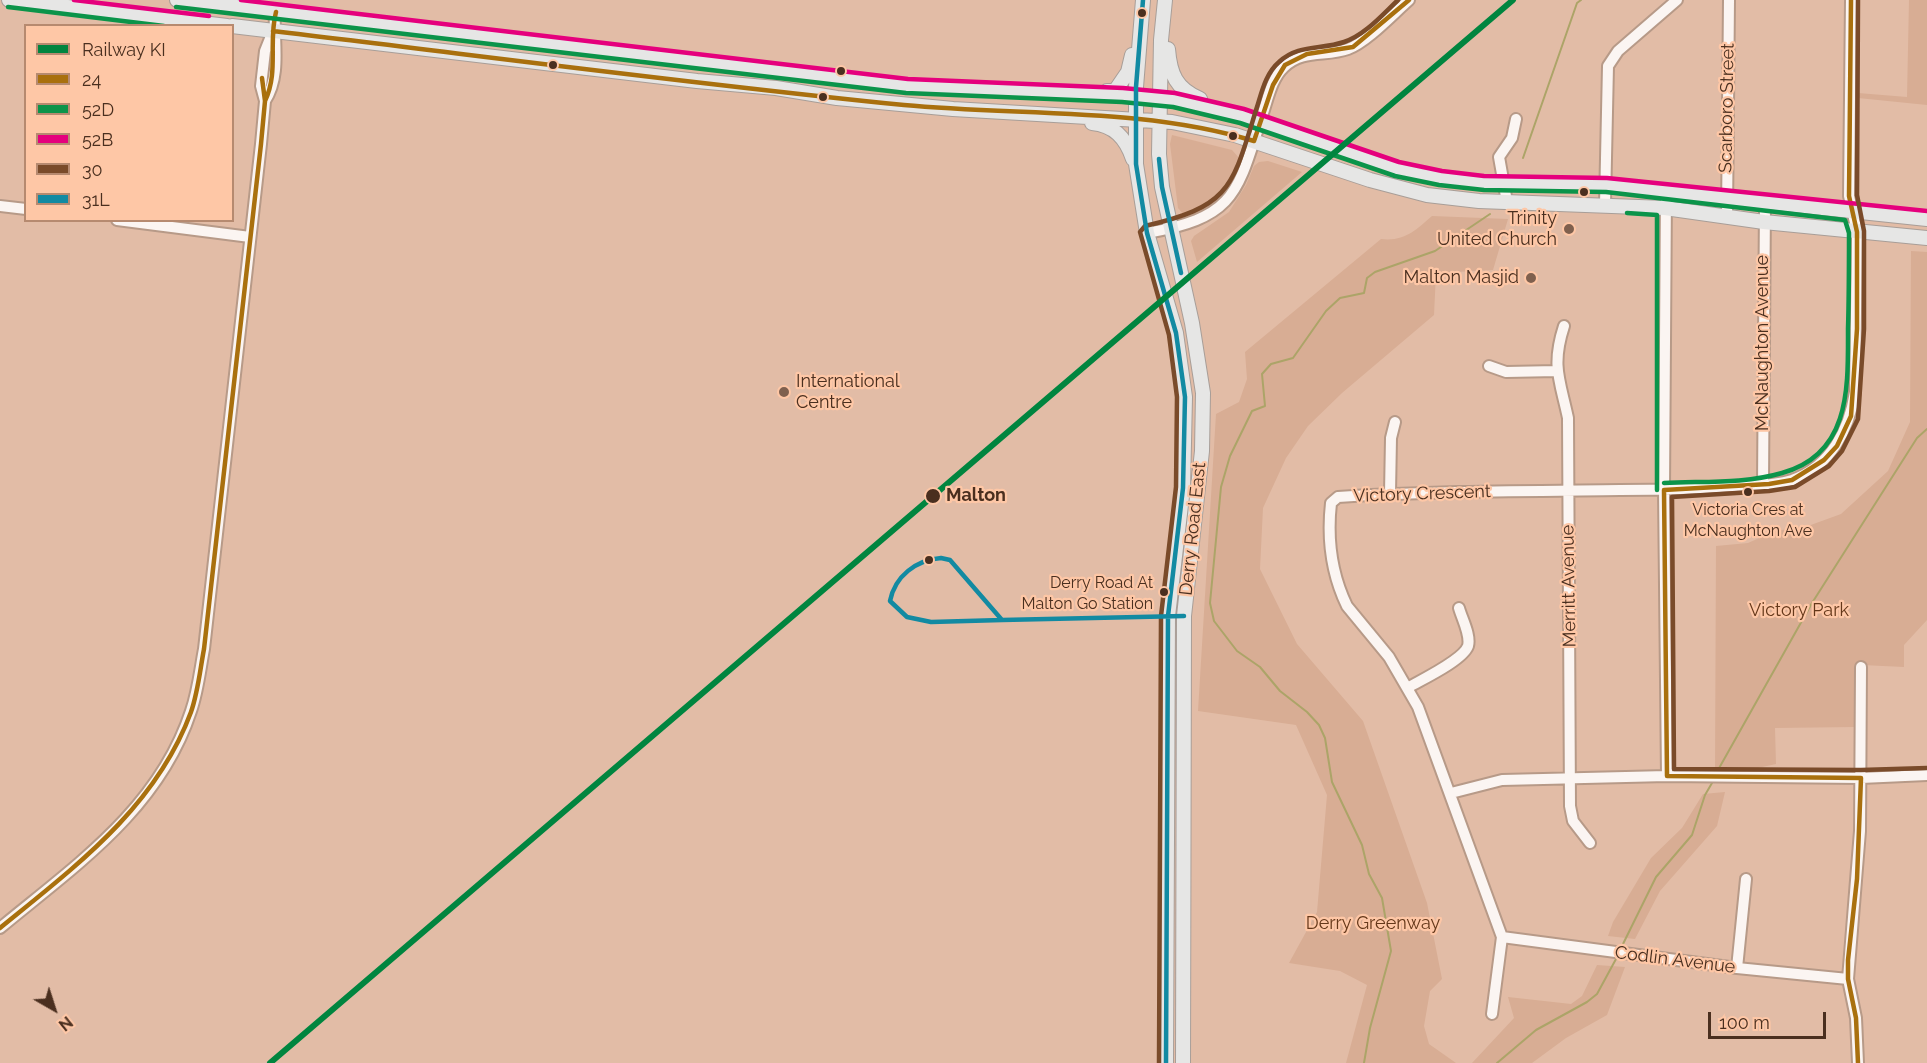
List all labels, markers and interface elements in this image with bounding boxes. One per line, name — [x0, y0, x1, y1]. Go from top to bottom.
unlabelled marker — [1136, 7, 1148, 19]
legend — [24, 24, 234, 222]
text: Railway KI — [82, 39, 166, 60]
street label: Scarboro Street — [1715, 43, 1739, 173]
unlabelled marker — [547, 59, 559, 71]
unlabelled marker — [835, 65, 847, 77]
text: 24 — [82, 69, 101, 90]
unlabelled marker — [817, 91, 829, 103]
text: 52D — [82, 99, 114, 120]
text: 52B — [82, 129, 113, 150]
unlabelled marker — [1227, 130, 1239, 142]
text: 30 — [82, 159, 103, 180]
unlabelled marker — [1578, 186, 1590, 198]
text: 31L — [82, 189, 110, 210]
place label: Trinity United Church — [1437, 208, 1557, 250]
marker: Trinity United Church — [1562, 222, 1576, 236]
street label: McNaughton Avenue — [1752, 255, 1774, 431]
place label: Malton Masjid — [1404, 267, 1519, 289]
marker: Malton Masjid — [1524, 271, 1538, 285]
place label: International Centre — [796, 371, 900, 413]
marker: International Centre — [777, 385, 791, 399]
street label: Derry Road East — [1175, 461, 1211, 597]
street label: Victory Crescent — [1353, 481, 1491, 507]
place label: Malton — [946, 485, 1006, 507]
marker: Victoria Cres at McNaughton Ave — [1742, 486, 1754, 498]
marker: Malton — [924, 487, 942, 505]
place label: Victoria Cres at McNaughton Ave — [1684, 500, 1812, 538]
street label: Merritt Avenue — [1557, 525, 1581, 647]
unlabelled marker — [923, 554, 935, 566]
place label: Derry Road At Malton Go Station — [1021, 573, 1153, 611]
marker: Derry Road At Malton Go Station — [1158, 586, 1170, 598]
park label: Victory Park — [1749, 600, 1849, 622]
park label: Derry Greenway — [1306, 913, 1440, 935]
street label: Codlin Avenue — [1613, 942, 1737, 978]
north arrow — [24, 979, 84, 1039]
scale bar — [1711, 1000, 1830, 1038]
text: N — [55, 1012, 76, 1035]
text: 100 m — [1719, 1012, 1770, 1033]

